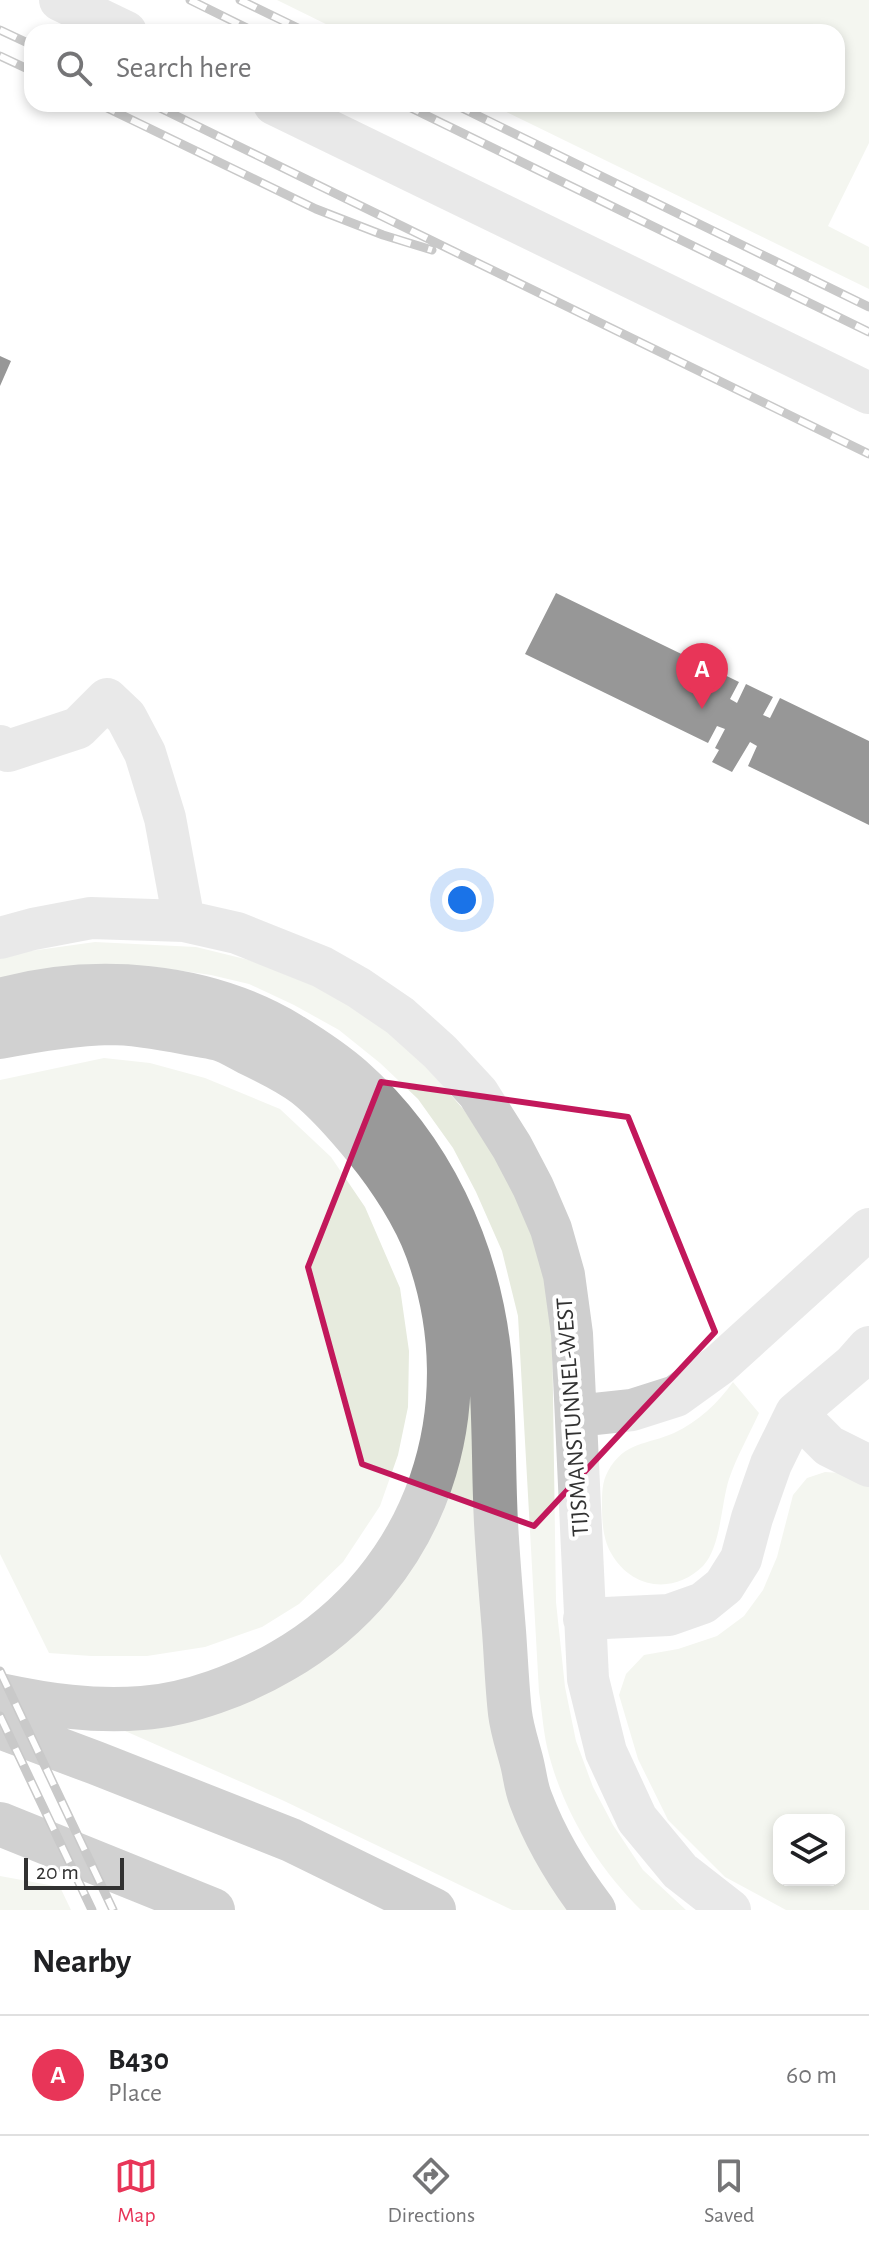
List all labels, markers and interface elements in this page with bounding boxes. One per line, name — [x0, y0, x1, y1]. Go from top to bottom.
search box — [24, 24, 845, 112]
icon: search — [52, 46, 96, 90]
text: Search here — [116, 53, 252, 83]
pin: A — [676, 643, 728, 709]
your location — [442, 880, 482, 920]
street label: TIJSMANSTUNNEL-WEST — [553, 1297, 593, 1537]
map controls — [773, 1814, 845, 1886]
button: layers — [773, 1814, 845, 1886]
scale bar — [24, 1854, 124, 1890]
text: 20 m — [36, 1861, 79, 1883]
text: Nearby — [32, 1945, 131, 1979]
text: B430 — [108, 2045, 169, 2075]
text: A — [50, 2062, 66, 2088]
text: 60 m — [786, 2062, 837, 2088]
text: Place — [108, 2080, 162, 2106]
tab: Map — [114, 2154, 158, 2228]
tab: Directions — [387, 2154, 475, 2228]
tab: Saved — [704, 2154, 754, 2228]

